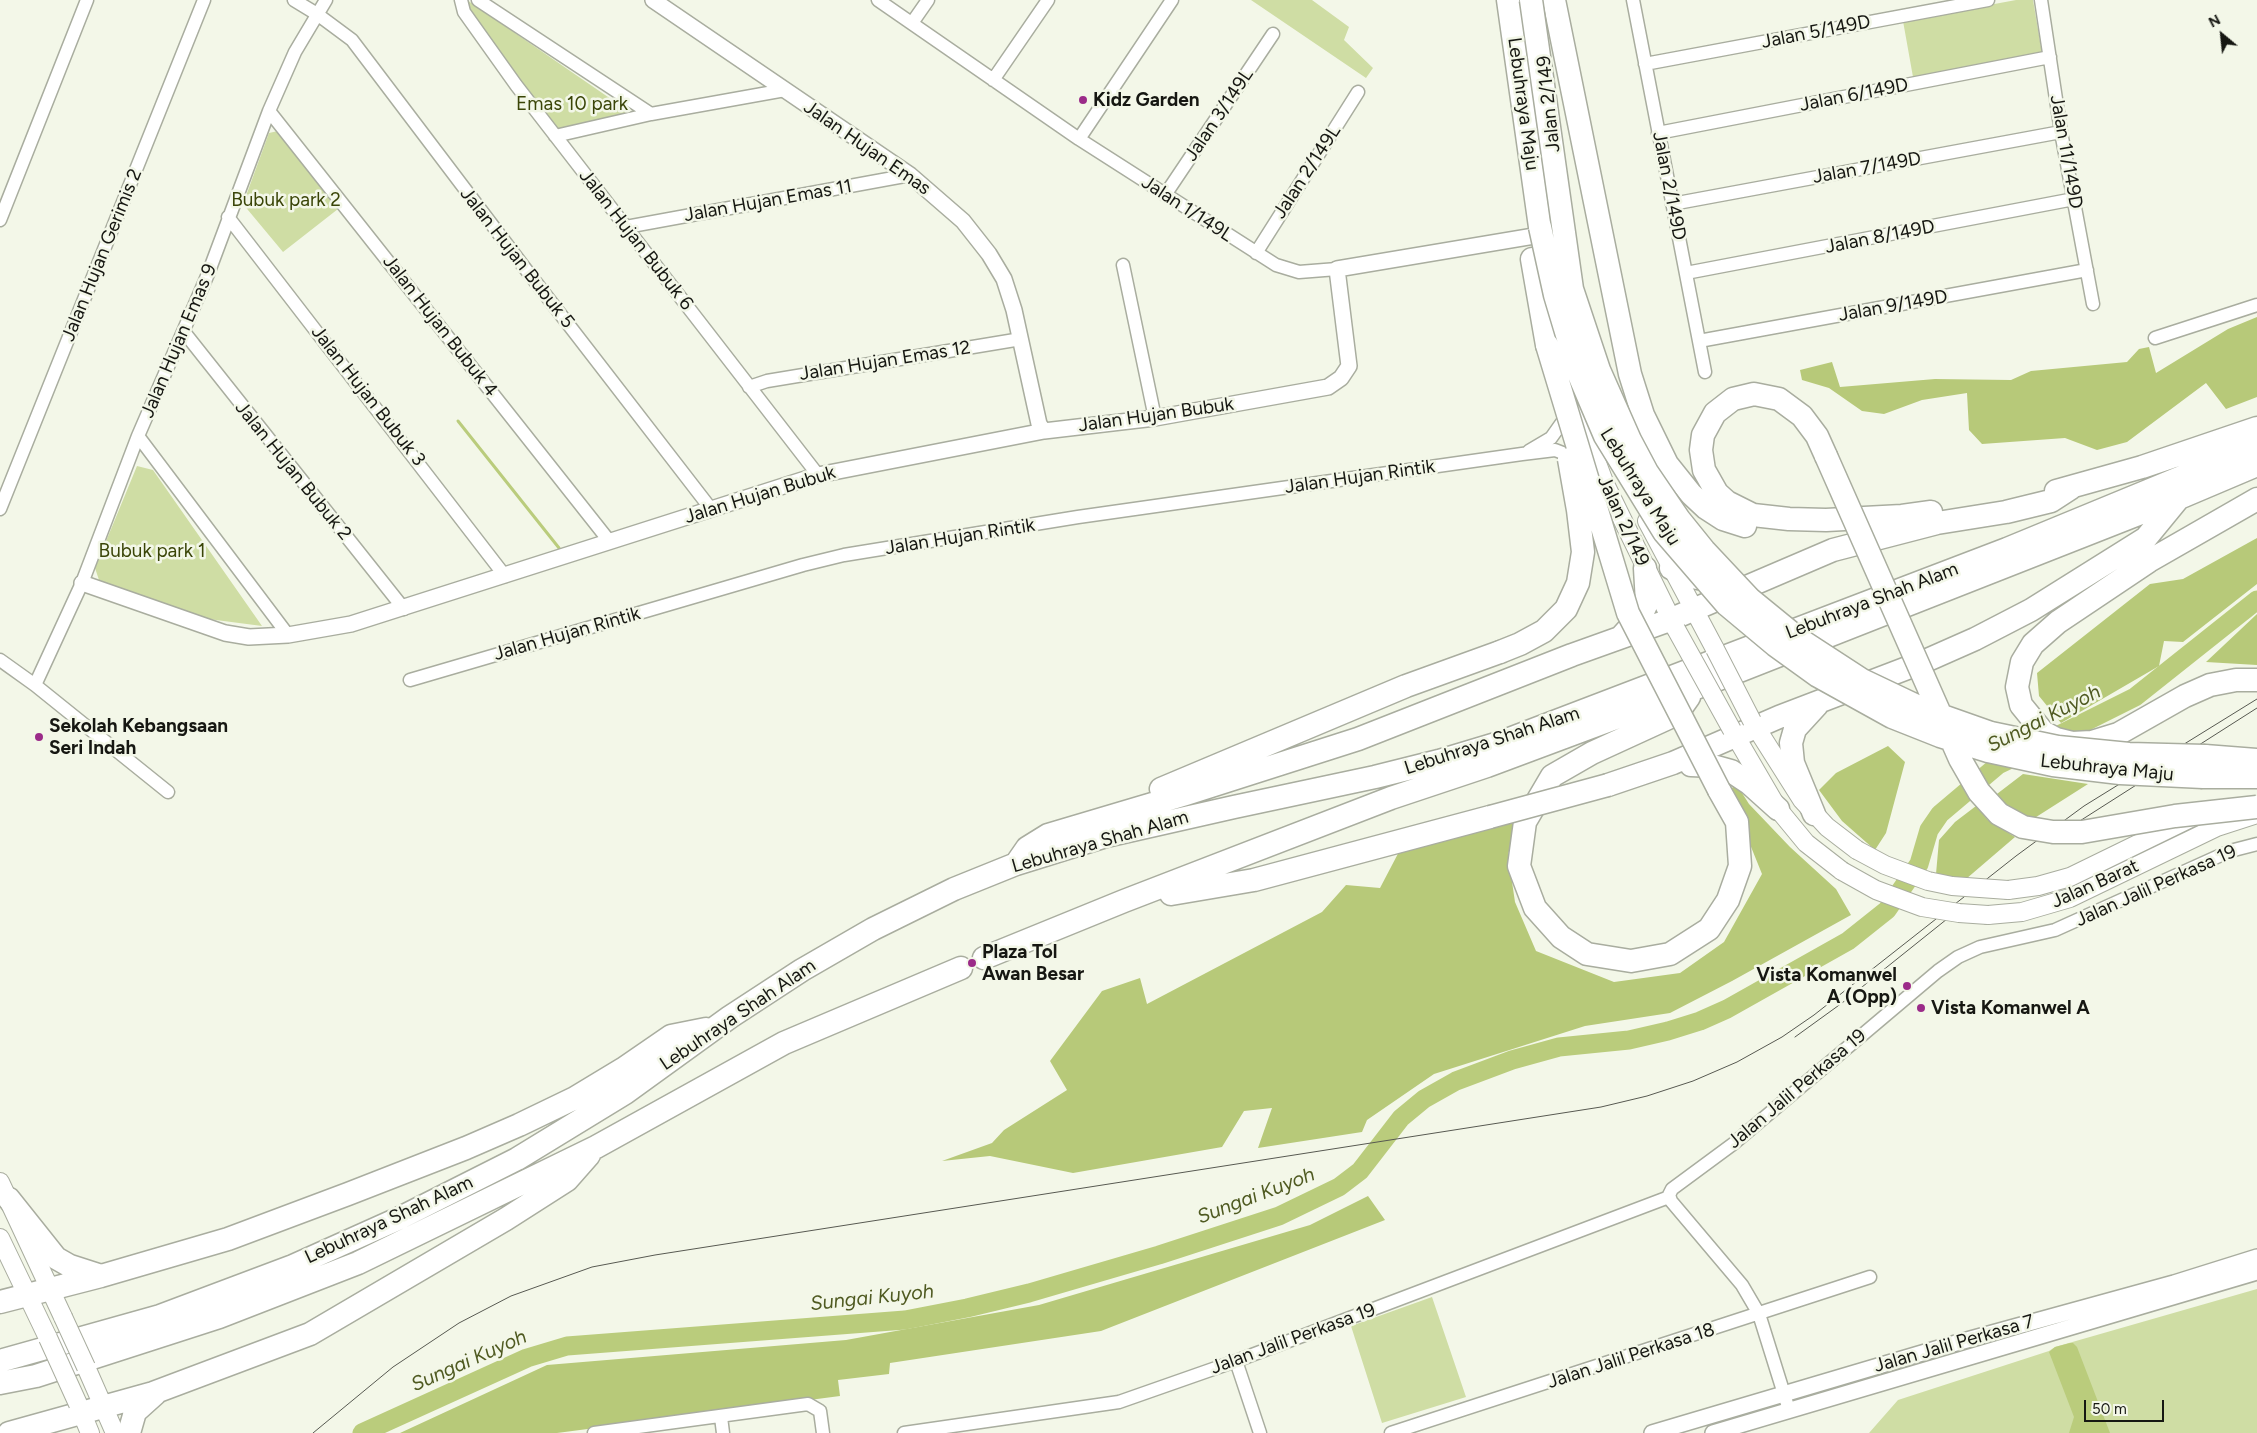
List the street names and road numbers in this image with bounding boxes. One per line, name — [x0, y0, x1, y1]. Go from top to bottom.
street label: Jalan 5/149D — [1760, 10, 1872, 54]
street label: Lebuhraya Maju — [1502, 36, 1544, 172]
street label: Jalan 2/149 — [1533, 55, 1565, 153]
street label: Jalan 3/149L — [1180, 64, 1258, 166]
street label: Jalan 6/149D — [1798, 73, 1910, 117]
street label: Jalan 11/149D — [2045, 93, 2087, 211]
street label: Jalan Hujan Emas — [799, 96, 935, 200]
street label: Jalan 2/149L — [1268, 121, 1346, 223]
street label: Jalan 2/149D — [1647, 130, 1691, 242]
street label: Jalan 7/149D — [1811, 147, 1923, 189]
street label: Jalan Hujan Gerimis 2 — [57, 165, 147, 345]
street label: Jalan Hujan Bubuk 6 — [574, 165, 698, 315]
street label: Jalan 1/149L — [1137, 171, 1237, 247]
street label: Jalan Hujan Emas 11 — [682, 175, 854, 227]
street label: Jalan Hujan Bubuk 5 — [455, 183, 579, 333]
street label: Jalan 8/149D — [1823, 215, 1937, 259]
street label: Jalan Hujan Bubuk 4 — [378, 251, 502, 401]
street label: Jalan Hujan Emas 9 — [136, 261, 222, 421]
street label: Jalan 9/149D — [1837, 285, 1949, 327]
street label: Jalan Hujan Bubuk 3 — [306, 321, 430, 471]
street label: Jalan Hujan Emas 12 — [798, 336, 972, 386]
street label: Jalan Hujan Bubuk — [1077, 393, 1235, 437]
street label: Jalan Hujan Bubuk 2 — [230, 397, 356, 545]
street label: Lebuhraya Maju — [1595, 424, 1685, 550]
street label: Jalan Hujan Rintik — [1283, 455, 1437, 499]
street label: Jalan Hujan Bubuk — [682, 461, 838, 529]
street label: Jalan 2/149 — [1592, 472, 1654, 570]
street label: Jalan Hujan Rintik — [883, 514, 1037, 560]
street label: Lebuhraya Shah Alam — [1783, 558, 1961, 644]
street label: Jalan Hujan Rintik — [491, 602, 643, 666]
street label: Lebuhraya Shah Alam — [1402, 702, 1582, 780]
street label: Lebuhraya Maju — [2039, 750, 2175, 786]
street label: Lebuhraya Shah Alam — [1009, 806, 1191, 878]
street label: Jalan Jalil Perkasa 19 — [2072, 840, 2240, 932]
street label: Jalan Barat — [2048, 855, 2142, 913]
street label: Lebuhraya Shah Alam — [656, 954, 820, 1076]
street label: Jalan Jalil Perkasa 19 — [1723, 1024, 1871, 1154]
street label: Lebuhraya Shah Alam — [301, 1171, 477, 1269]
street label: Jalan Jalil Perkasa 19 — [1207, 1299, 1379, 1379]
street label: Jalan Jalil Perkasa 7 — [1871, 1310, 2037, 1378]
street label: Jalan Jalil Perkasa 18 — [1544, 1318, 1718, 1394]

